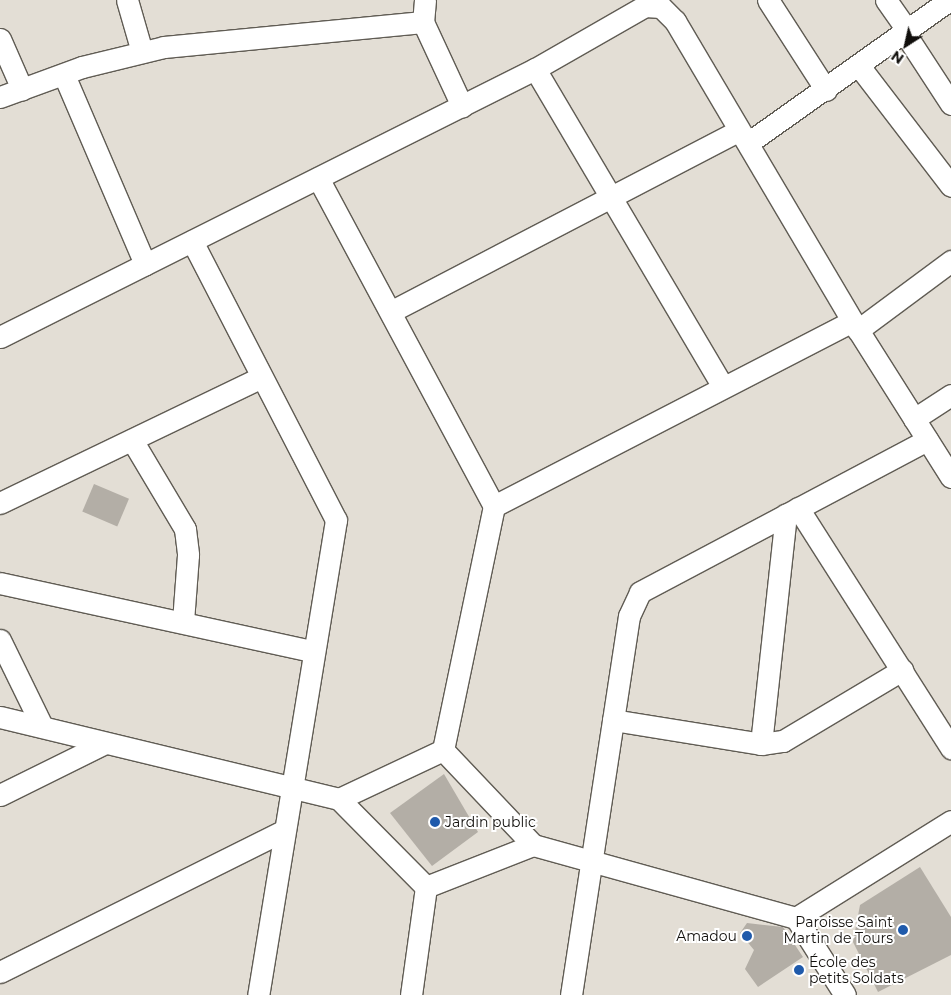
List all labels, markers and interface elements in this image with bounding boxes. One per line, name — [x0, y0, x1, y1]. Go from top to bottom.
north arrow — [881, 20, 931, 70]
text: N — [888, 47, 907, 68]
place label: Jardin public — [445, 814, 536, 830]
marker: Jardin public — [429, 816, 441, 828]
place label: Paroisse Saint Martin de Tours — [783, 914, 893, 946]
marker: Paroisse Saint Martin de Tours — [897, 924, 909, 936]
place label: Amadou — [676, 928, 737, 944]
marker: Amadou — [741, 930, 753, 942]
place label: École des petits Soldats — [809, 954, 904, 986]
marker: École des petits Soldats — [793, 964, 805, 976]

